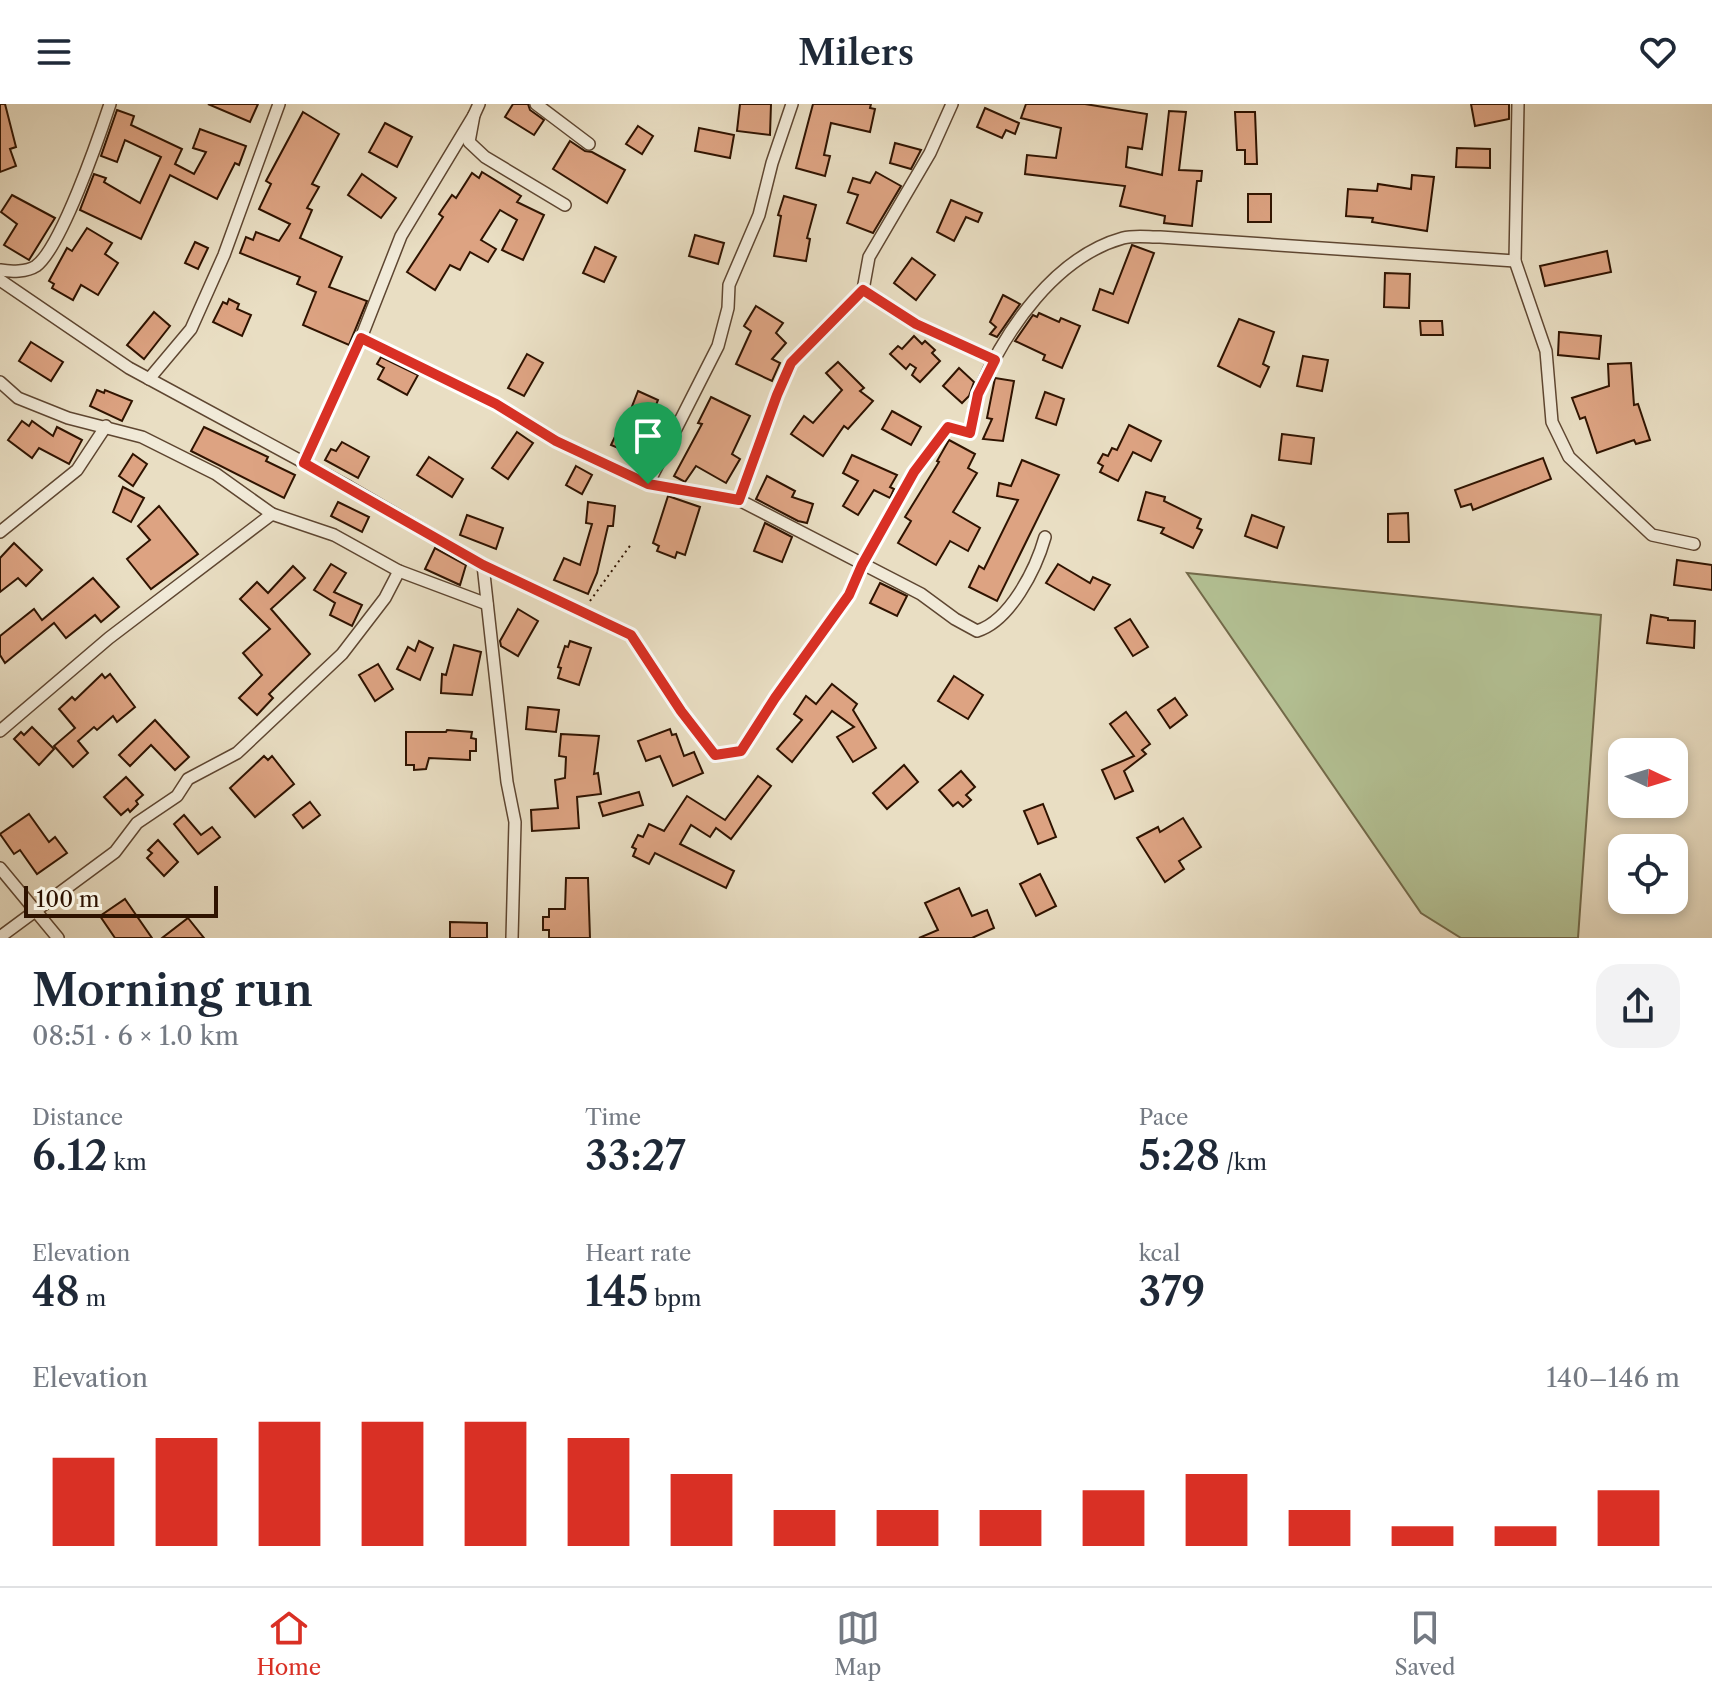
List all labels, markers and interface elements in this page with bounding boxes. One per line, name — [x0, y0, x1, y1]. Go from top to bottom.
icon: menu — [32, 30, 76, 74]
text: Milers — [798, 30, 914, 74]
icon: heart — [1636, 30, 1680, 74]
pin — [614, 402, 682, 484]
icon: arrive — [626, 414, 670, 458]
north arrow — [1608, 738, 1688, 818]
map controls — [1608, 738, 1688, 914]
button: locate — [1608, 834, 1688, 914]
scale bar — [24, 882, 218, 918]
text: 100 m — [36, 886, 99, 913]
text: Morning run — [32, 963, 313, 1017]
button: share — [1596, 964, 1680, 1048]
text: 08:51 · 6 × 1.0 km — [32, 1020, 239, 1052]
text: Distance — [32, 1104, 123, 1131]
text: Time — [585, 1104, 641, 1131]
text: Pace — [1139, 1104, 1188, 1131]
text: 6.12 — [32, 1131, 108, 1180]
text: 33:27 — [585, 1131, 686, 1180]
text: 5:28 — [1139, 1131, 1220, 1180]
text: km — [108, 1149, 147, 1176]
text: /km — [1220, 1149, 1267, 1176]
text: Elevation — [32, 1240, 130, 1267]
text: Heart rate — [585, 1240, 691, 1267]
text: kcal — [1139, 1240, 1180, 1267]
text: 48 — [32, 1267, 80, 1316]
text: 145 — [585, 1267, 648, 1316]
text: 379 — [1139, 1267, 1205, 1316]
text: m — [80, 1285, 106, 1312]
text: bpm — [648, 1285, 702, 1312]
text: Elevation — [32, 1362, 148, 1394]
text: 140–146 m — [1546, 1362, 1680, 1394]
tab: Home — [257, 1606, 321, 1681]
tab: Map — [834, 1606, 881, 1681]
tab: Saved — [1394, 1606, 1455, 1681]

